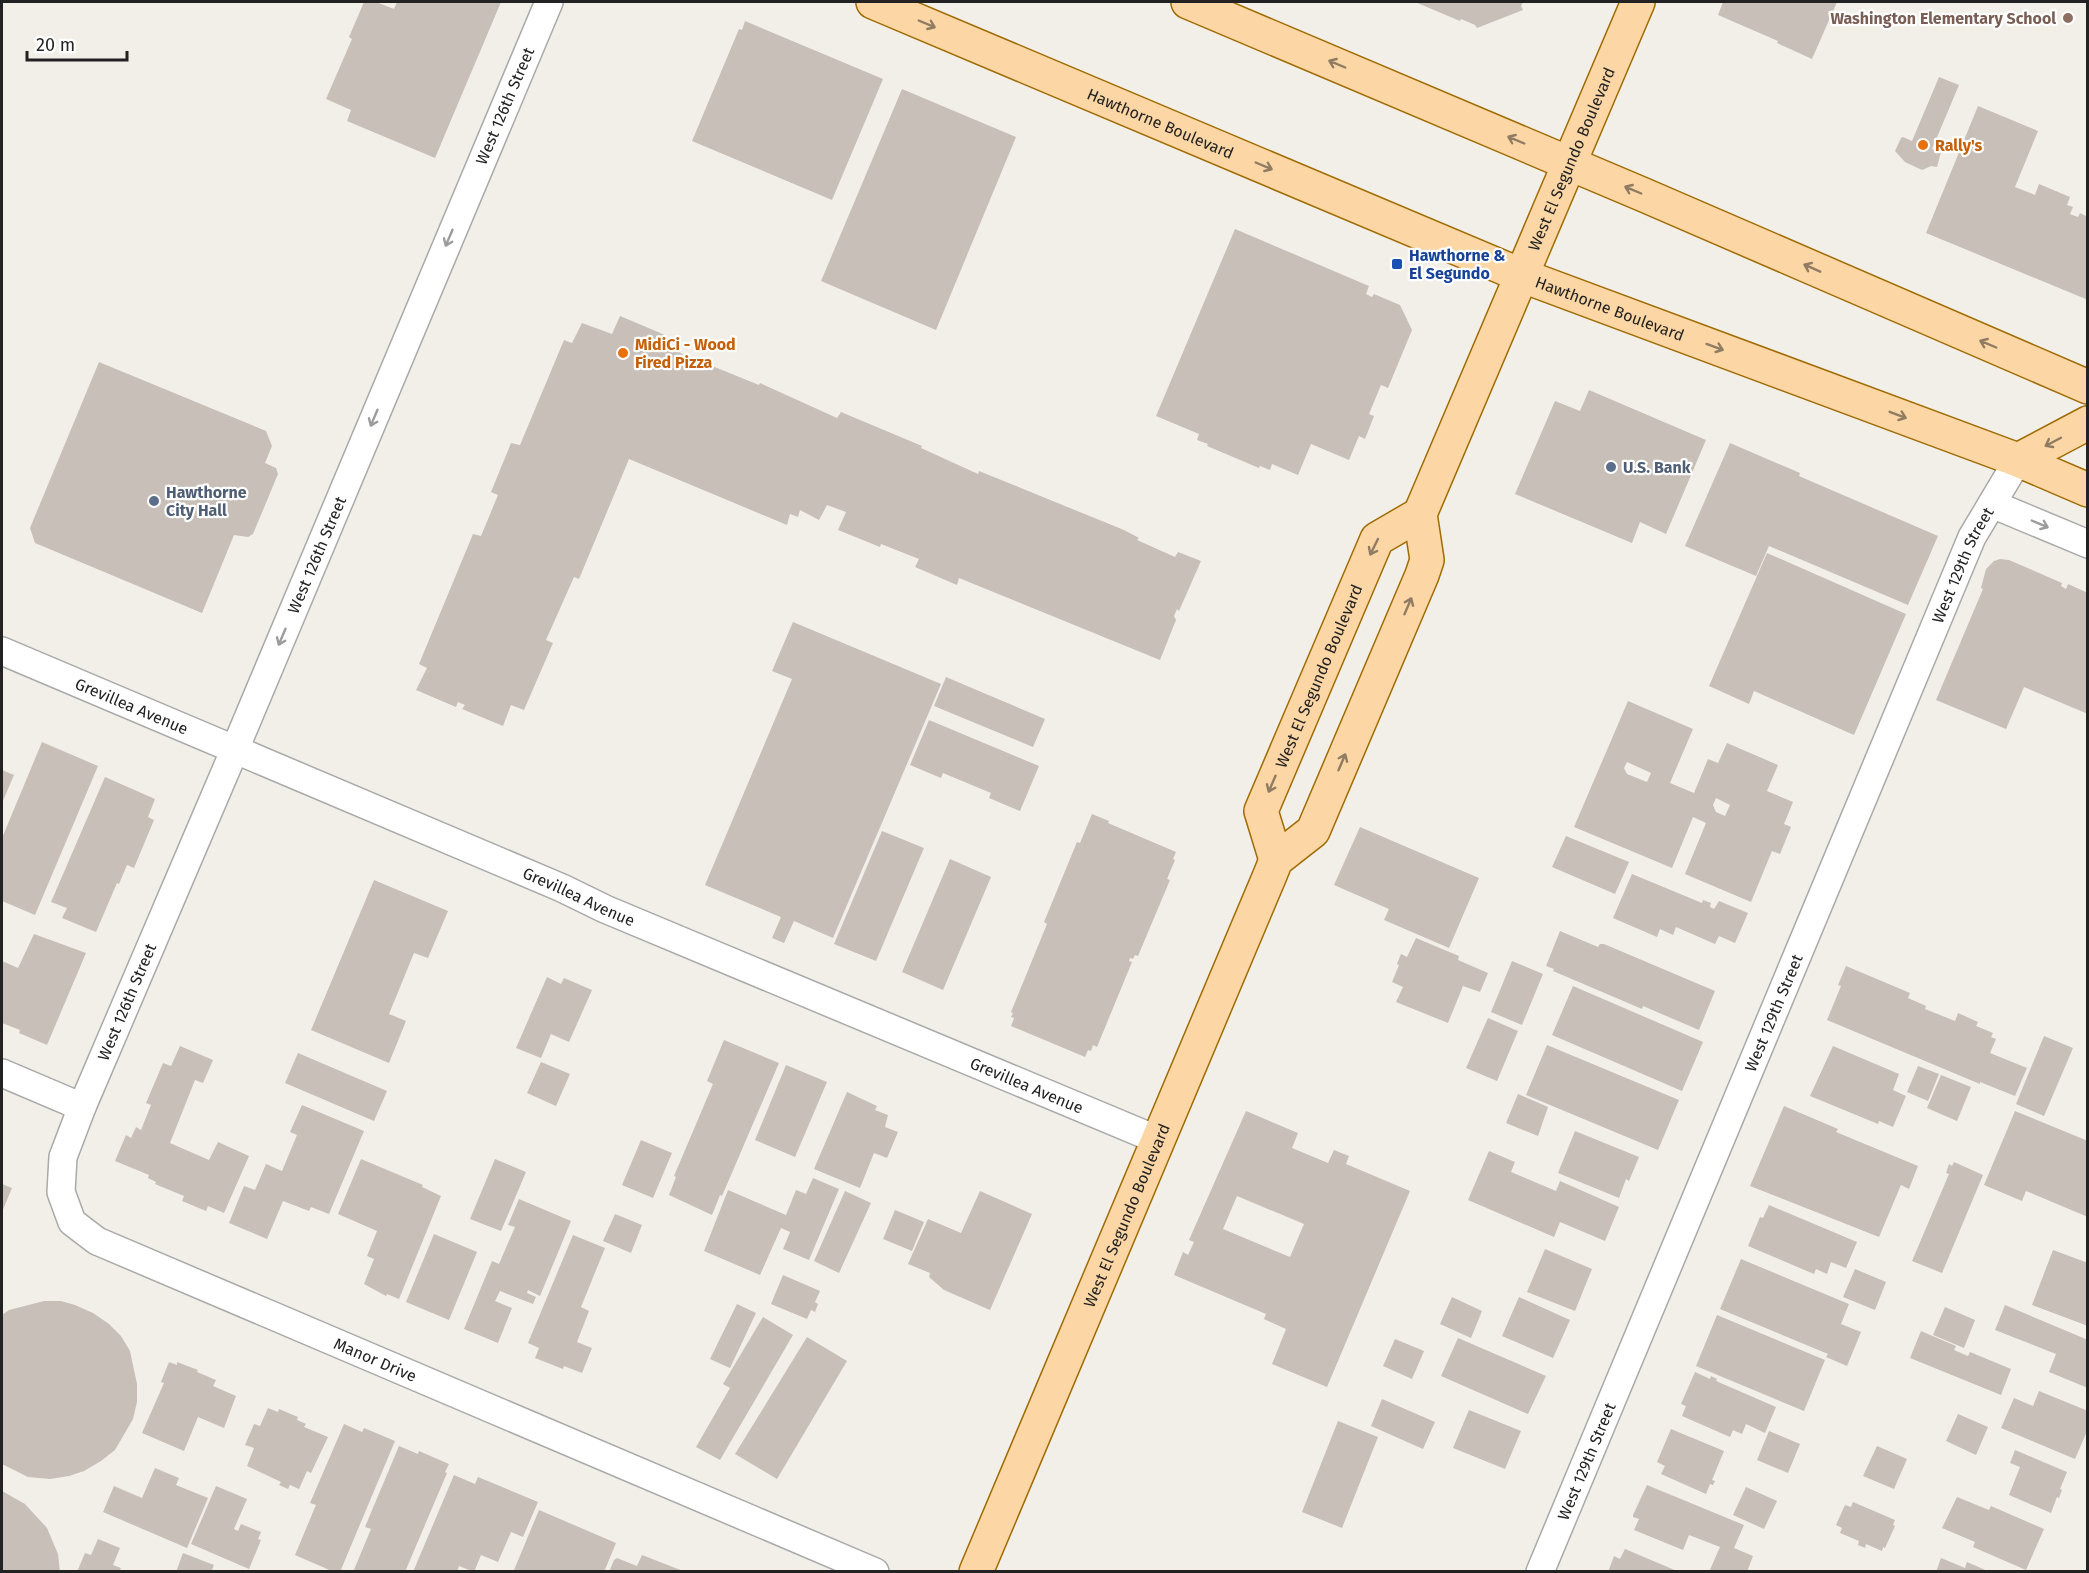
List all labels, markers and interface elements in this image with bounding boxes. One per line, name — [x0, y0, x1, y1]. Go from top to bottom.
place label: Washington Elementary School — [1830, 9, 2056, 28]
marker: Washington Elementary School — [2061, 11, 2075, 25]
one-way arrow — [917, 19, 936, 30]
scale bar — [27, 24, 128, 62]
text: 20 m — [36, 34, 75, 56]
street label: West 126th Street — [472, 44, 538, 167]
one-way arrow — [1328, 58, 1346, 69]
street label: West El Segundo Boulevard — [1524, 64, 1619, 254]
street label: Hawthorne Boulevard — [1084, 84, 1237, 163]
one-way arrow — [1508, 134, 1526, 145]
place label: Rally's — [1935, 136, 1983, 155]
marker: Rally's — [1916, 138, 1930, 152]
one-way arrow — [1254, 161, 1273, 172]
one-way arrow — [1624, 184, 1642, 195]
one-way arrow — [443, 229, 454, 247]
place label: Hawthorne & El Segundo — [1409, 246, 1506, 283]
marker: Hawthorne & El Segundo — [1390, 257, 1404, 271]
one-way arrow — [1803, 261, 1821, 273]
street label: Hawthorne Boulevard — [1533, 272, 1687, 345]
place label: MidiCi - Wood Fired Pizza — [635, 335, 736, 372]
one-way arrow — [1979, 338, 1997, 349]
one-way arrow — [1706, 343, 1724, 354]
marker: MidiCi - Wood Fired Pizza — [616, 346, 630, 360]
one-way arrow — [368, 409, 379, 427]
one-way arrow — [1888, 411, 1907, 422]
one-way arrow — [2044, 437, 2062, 448]
place label: U.S. Bank — [1623, 458, 1691, 477]
marker: U.S. Bank — [1604, 460, 1618, 474]
place label: Hawthorne City Hall — [166, 483, 247, 520]
street label: West 126th Street — [284, 493, 350, 616]
marker: Hawthorne City Hall — [147, 494, 161, 508]
street label: West 129th Street — [1928, 504, 1997, 626]
one-way arrow — [2030, 519, 2048, 530]
one-way arrow — [1368, 538, 1380, 556]
street label: West El Segundo Boulevard — [1271, 581, 1366, 771]
one-way arrow — [1403, 598, 1414, 616]
one-way arrow — [276, 627, 287, 646]
street label: Grevillea Avenue — [72, 674, 191, 738]
one-way arrow — [1337, 754, 1348, 772]
one-way arrow — [1266, 774, 1277, 793]
street label: Grevillea Avenue — [520, 863, 638, 930]
street label: West 126th Street — [94, 940, 160, 1063]
street label: West 129th Street — [1741, 951, 1806, 1074]
street label: Grevillea Avenue — [967, 1053, 1086, 1117]
street label: West El Segundo Boulevard — [1079, 1121, 1174, 1310]
street label: Manor Drive — [331, 1333, 419, 1385]
street label: West 129th Street — [1553, 1400, 1619, 1523]

